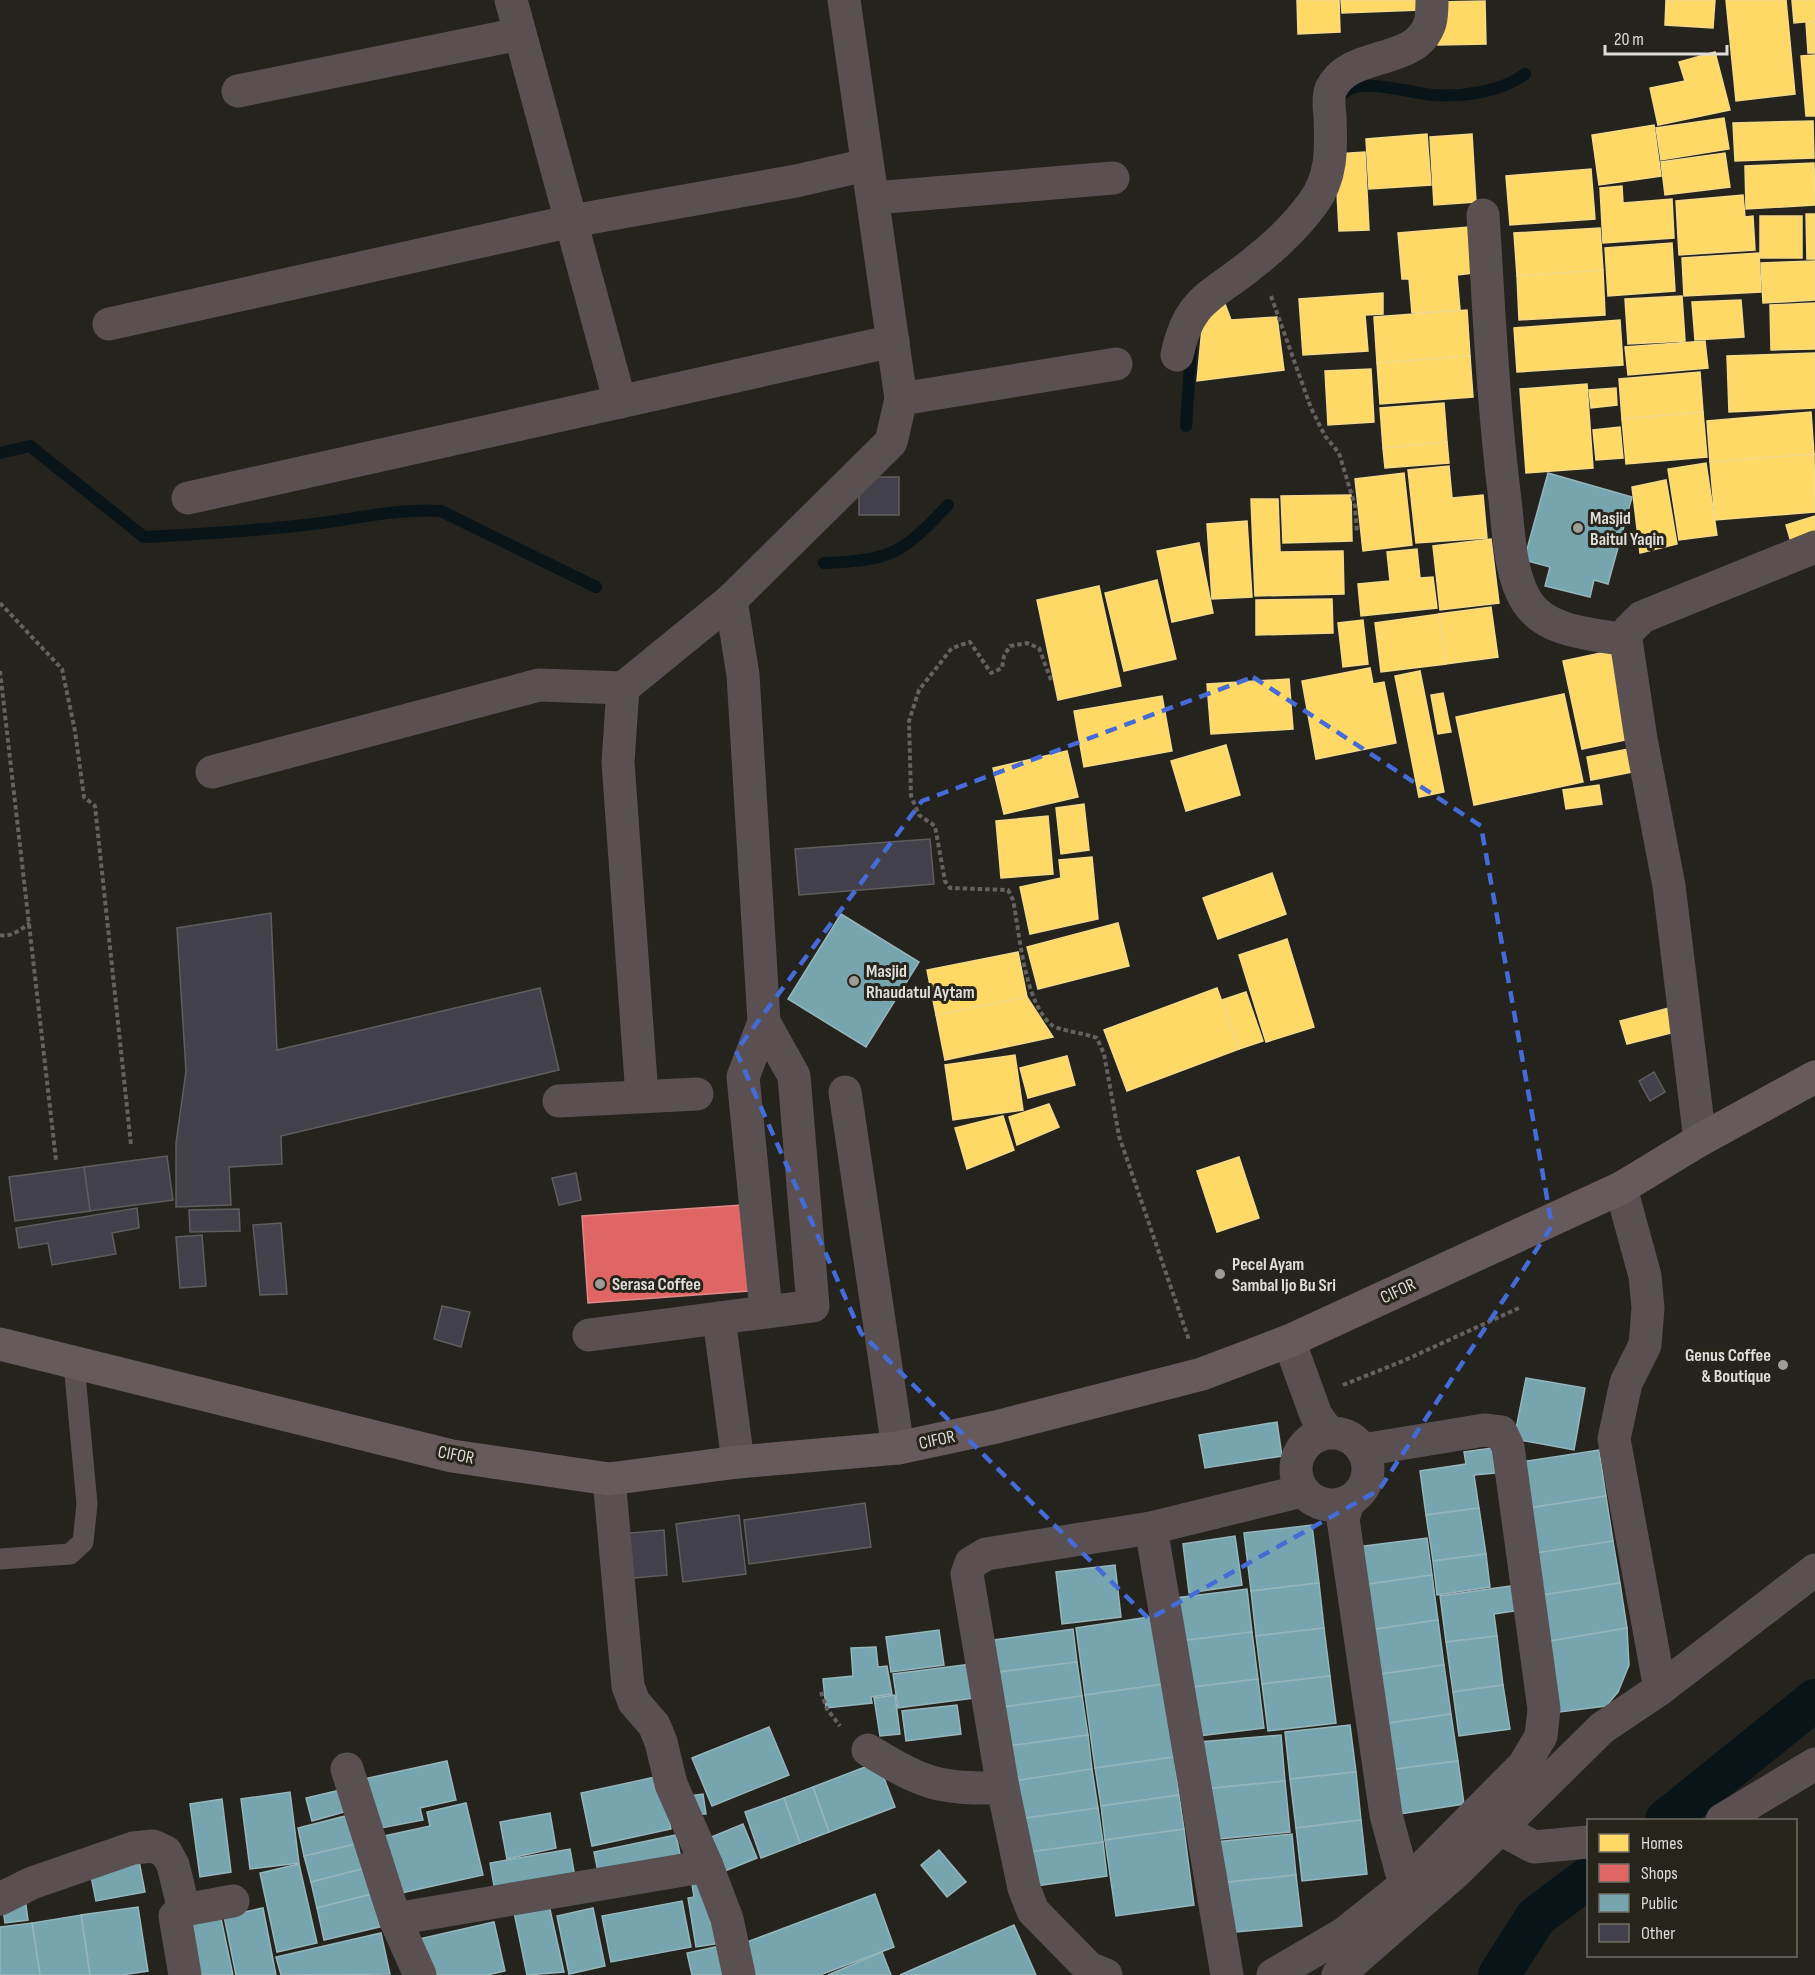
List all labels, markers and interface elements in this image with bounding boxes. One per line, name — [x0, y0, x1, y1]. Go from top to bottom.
scale bar — [1605, 18, 1726, 56]
text: 20 m — [1614, 29, 1644, 50]
place label: Masjid Baitul Yaqin — [1590, 508, 1664, 550]
marker: Masjid Baitul Yaqin — [1571, 521, 1585, 535]
place label: Masjid Rhaudatul Aytam — [866, 961, 975, 1003]
marker: Masjid Rhaudatul Aytam — [847, 974, 861, 988]
place label: Pecel Ayam Sambal Ijo Bu Sri — [1232, 1254, 1336, 1296]
marker: Pecel Ayam Sambal Ijo Bu Sri — [1213, 1267, 1227, 1281]
place label: Serasa Coffee — [612, 1274, 701, 1295]
street label: CIFOR — [1377, 1274, 1419, 1308]
marker: Serasa Coffee — [593, 1277, 607, 1291]
place label: Genus Coffee & Boutique — [1685, 1345, 1771, 1387]
marker: Genus Coffee & Boutique — [1776, 1358, 1790, 1372]
street label: CIFOR — [917, 1426, 957, 1454]
street label: CIFOR — [436, 1441, 476, 1469]
legend — [1587, 1819, 1797, 1957]
text: Homes — [1641, 1833, 1683, 1854]
text: Shops — [1641, 1863, 1678, 1884]
text: Public — [1641, 1893, 1678, 1914]
text: Other — [1641, 1923, 1675, 1944]

